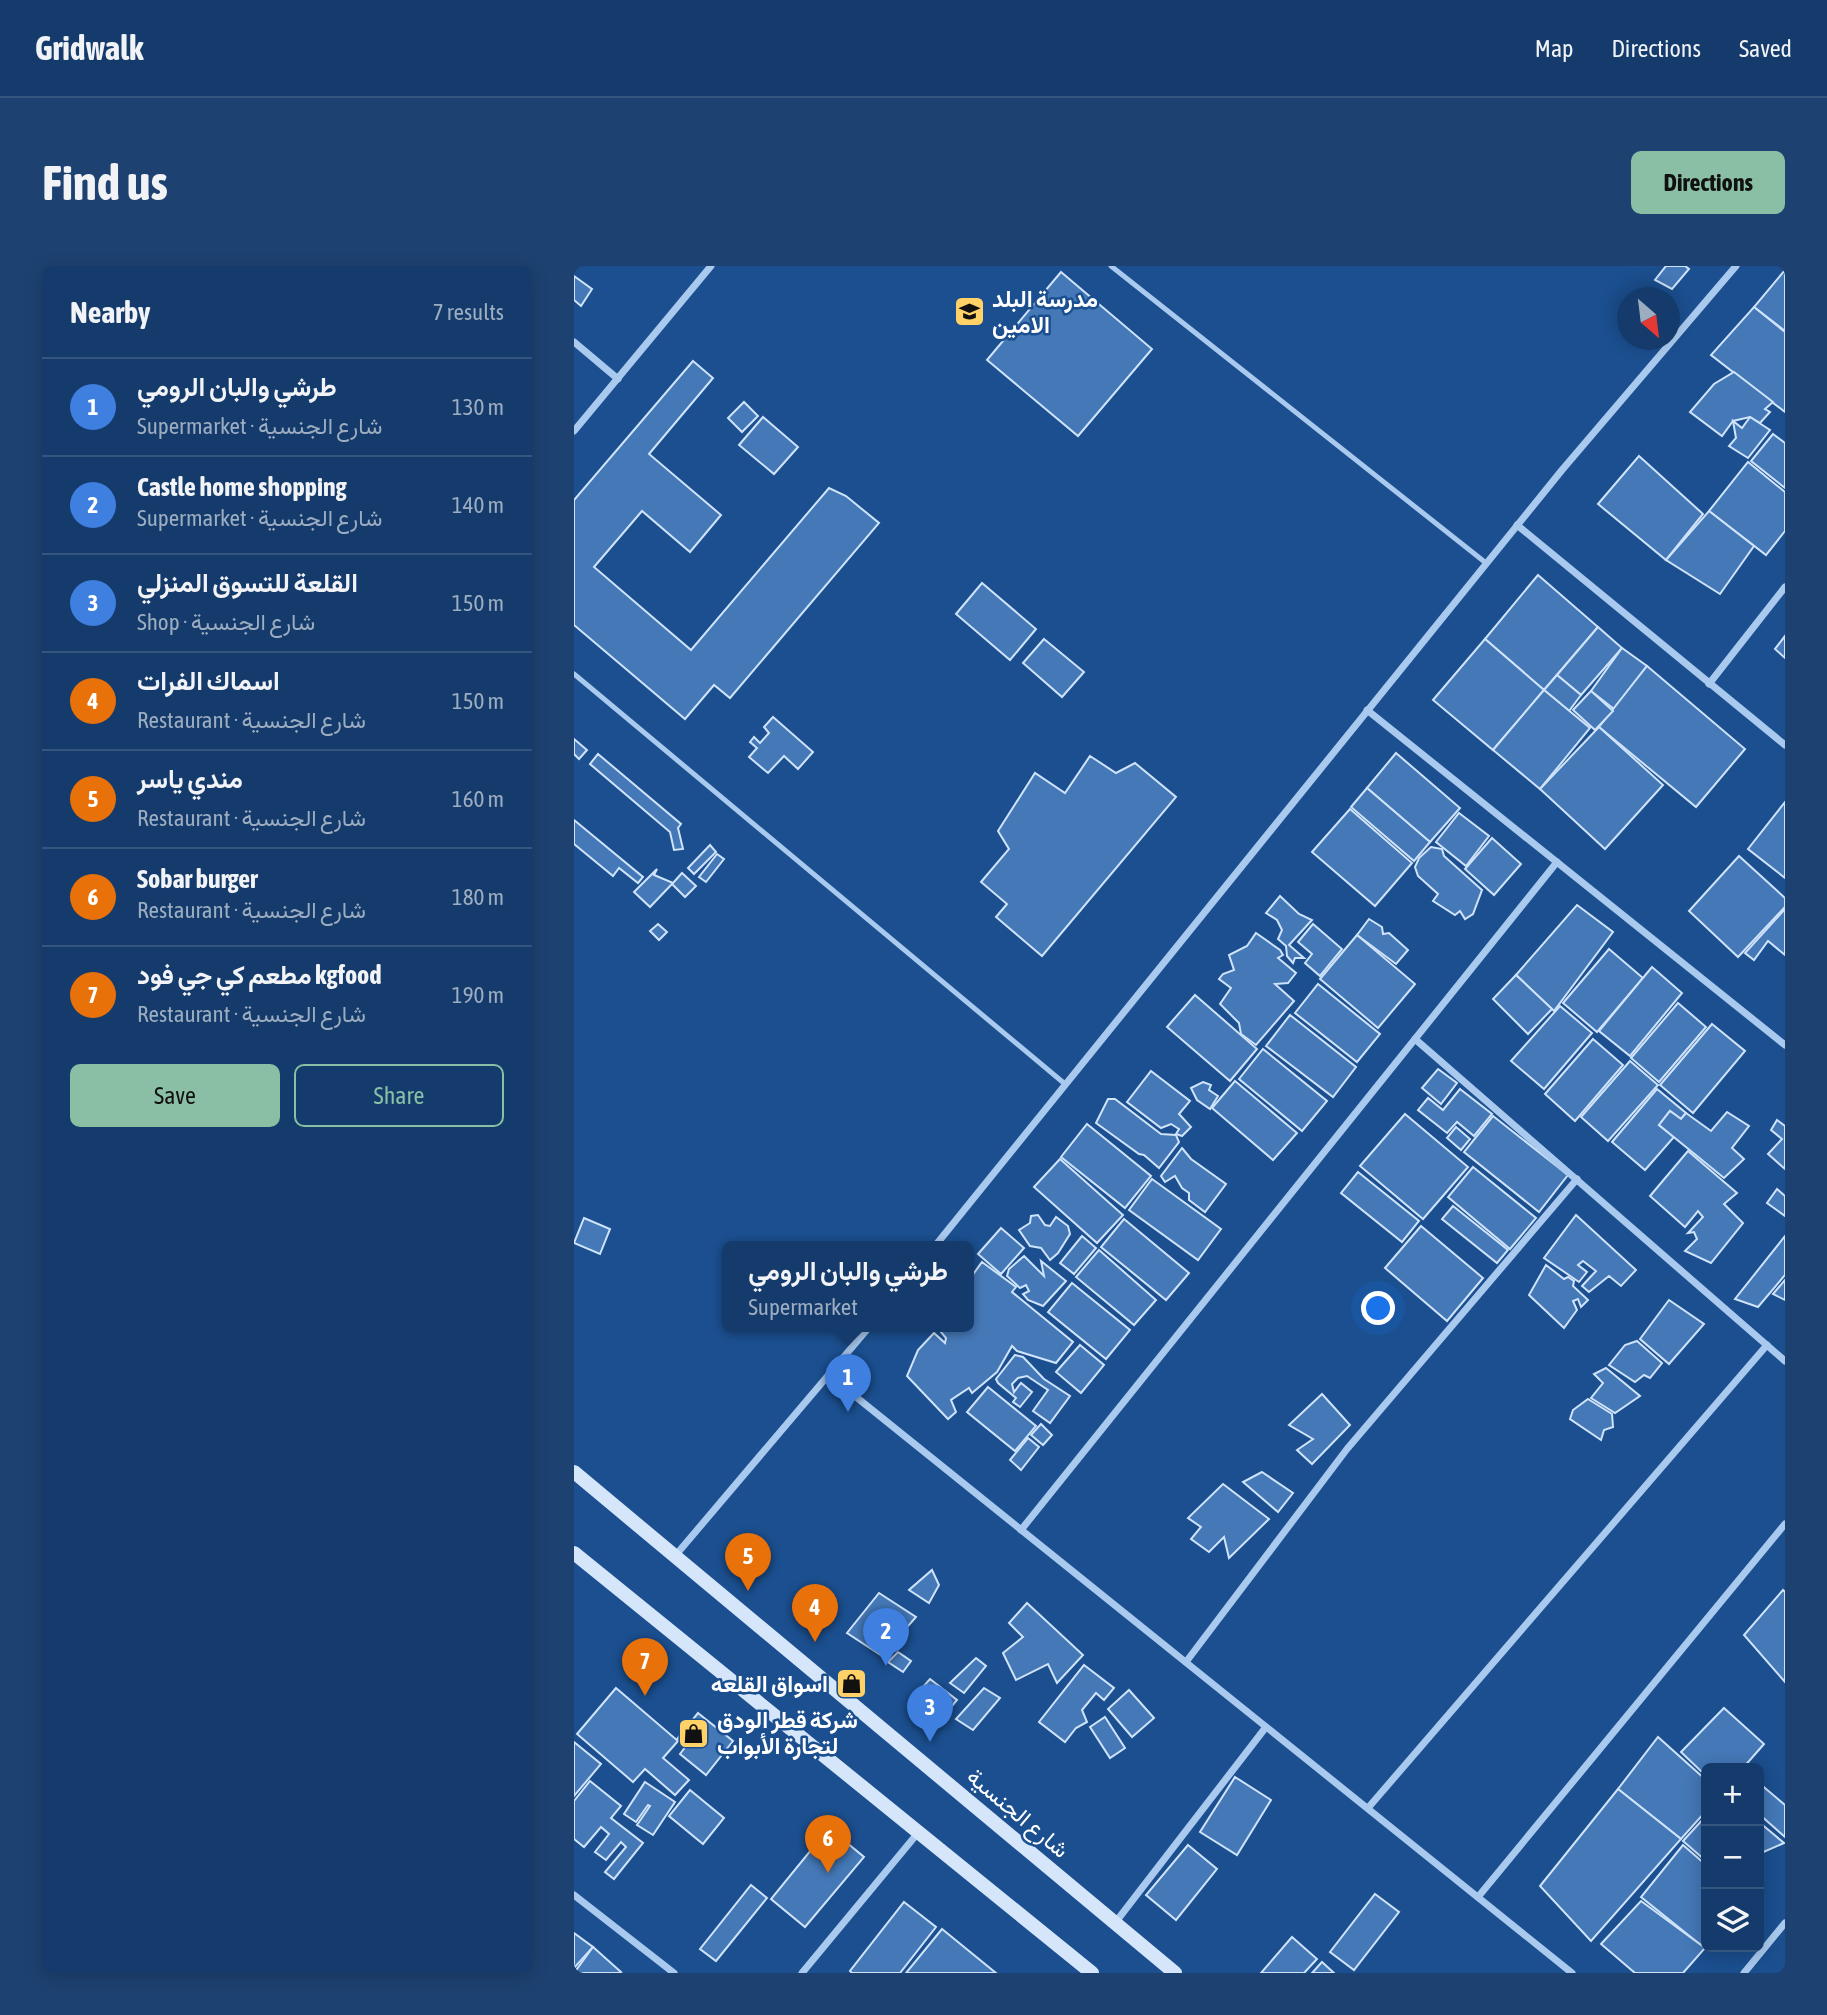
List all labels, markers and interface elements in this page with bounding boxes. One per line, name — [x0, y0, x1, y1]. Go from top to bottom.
text: Gridwalk — [35, 29, 143, 67]
text: Map — [1535, 35, 1573, 62]
text: Directions — [1611, 35, 1701, 62]
text: Saved — [1739, 35, 1792, 62]
button: Directions — [1631, 151, 1785, 214]
text: Find us — [42, 154, 168, 210]
place label: مدرسة البلد الامين — [992, 286, 1098, 339]
north arrow — [1617, 287, 1680, 350]
text: Nearby — [70, 295, 150, 329]
school or university icon: مدرسة البلد الامين — [952, 295, 986, 329]
text: 7 results — [433, 299, 504, 325]
text: طرشي والبان الرومي — [137, 372, 337, 402]
text: 1 — [88, 394, 98, 420]
text: 130 m — [452, 394, 504, 420]
text: Supermarket · شارع الجنسية — [137, 413, 382, 439]
text: Castle home shopping — [137, 472, 347, 502]
text: 2 — [88, 492, 98, 518]
text: 140 m — [452, 492, 504, 518]
text: Supermarket · شارع الجنسية — [137, 505, 382, 531]
text: القلعة للتسوق المنزلي — [137, 568, 358, 598]
text: 3 — [88, 590, 98, 616]
text: 150 m — [452, 590, 504, 616]
text: Shop · شارع الجنسية — [137, 609, 315, 635]
text: اسماك الفرات — [137, 666, 280, 696]
text: 4 — [88, 688, 98, 714]
text: 150 m — [452, 688, 504, 714]
text: Restaurant · شارع الجنسية — [137, 707, 366, 733]
text: مندي ياسر — [137, 764, 243, 794]
text: 5 — [88, 786, 98, 812]
text: 160 m — [452, 786, 504, 812]
text: Restaurant · شارع الجنسية — [137, 805, 366, 831]
text: Sobar burger — [137, 864, 258, 894]
text: 6 — [88, 884, 98, 910]
text: 180 m — [452, 884, 504, 910]
text: Restaurant · شارع الجنسية — [137, 897, 366, 923]
text: مطعم کي جي فود kgfood — [137, 960, 382, 990]
text: 7 — [88, 982, 98, 1008]
text: 190 m — [452, 982, 504, 1008]
text: Restaurant · شارع الجنسية — [137, 1001, 366, 1027]
button: Save — [70, 1064, 280, 1127]
button: Share — [294, 1064, 504, 1127]
popup — [722, 1241, 974, 1332]
text: طرشي والبان الرومي — [748, 1256, 948, 1286]
your location — [1361, 1291, 1395, 1325]
text: Supermarket — [748, 1294, 858, 1320]
pin: 1 — [825, 1354, 871, 1412]
pin: 5 — [725, 1533, 771, 1591]
pin: 4 — [792, 1584, 838, 1642]
pin: 2 — [863, 1608, 909, 1666]
pin: 7 — [622, 1638, 668, 1696]
shop icon: اسواق القلعه — [834, 1667, 868, 1701]
place label: اسواق القلعه — [711, 1671, 828, 1699]
pin: 3 — [907, 1684, 953, 1742]
place label: شركة قطر الودق لتجارة الأبواب — [717, 1707, 858, 1761]
shop icon: شركة قطر الودق لتجارة الأبواب — [677, 1716, 711, 1750]
street label: شارع الجنسية — [960, 1763, 1074, 1865]
map controls — [1701, 1763, 1764, 1952]
button: + — [1701, 1763, 1764, 1826]
pin: 6 — [805, 1815, 851, 1873]
button: − — [1701, 1826, 1764, 1889]
button: layers — [1701, 1889, 1764, 1952]

